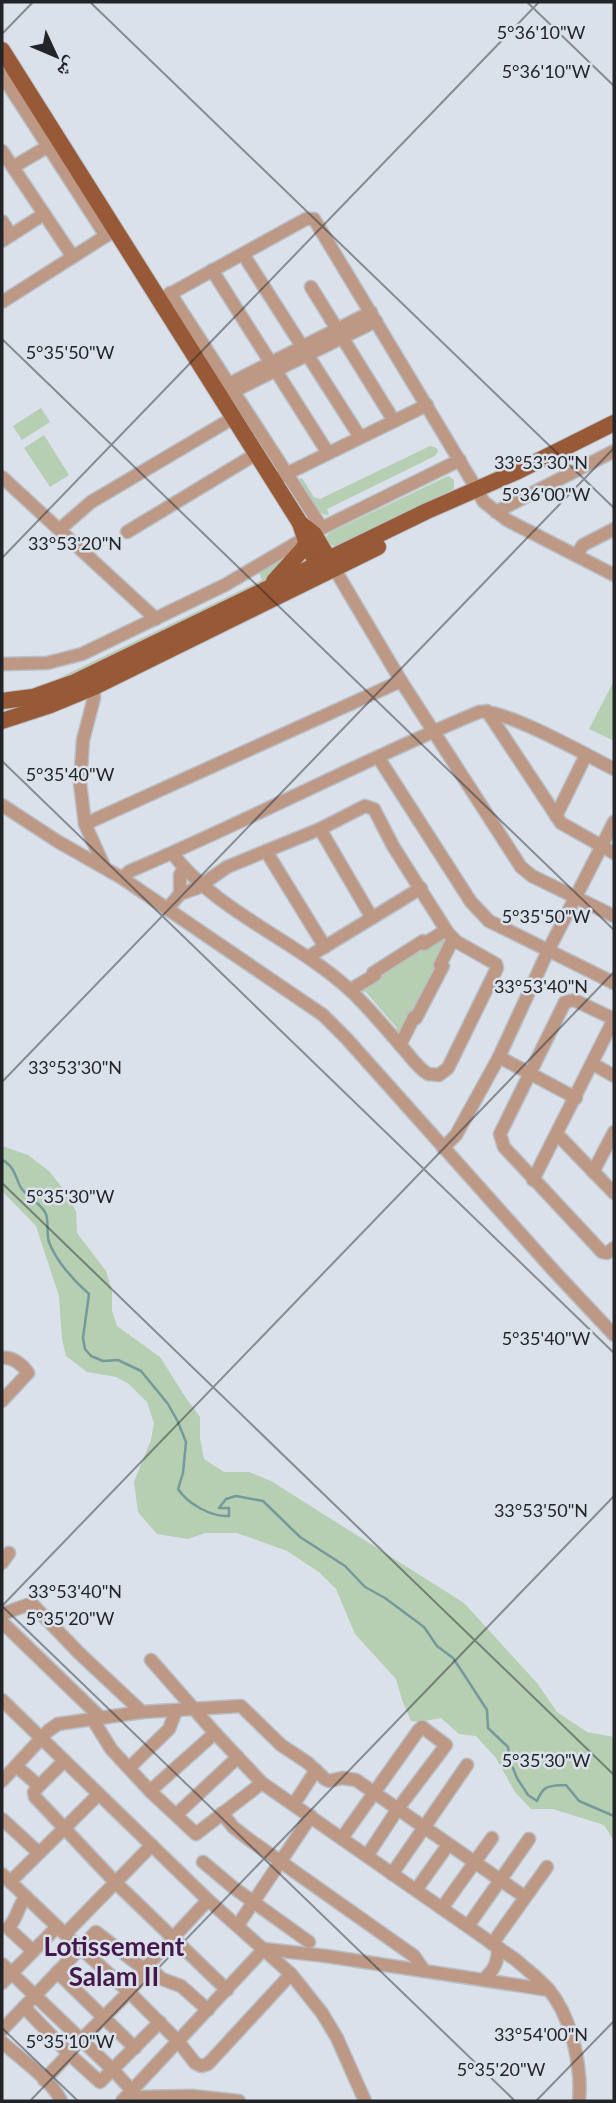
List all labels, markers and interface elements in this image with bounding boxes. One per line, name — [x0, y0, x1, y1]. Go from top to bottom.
north arrow — [21, 21, 91, 91]
text: 5°36'10"W — [497, 21, 586, 43]
text: ش — [53, 52, 84, 83]
text: 5°36'10"W — [502, 60, 591, 82]
text: 5°35'50"W — [26, 341, 115, 363]
text: 33°53'30"N — [494, 451, 588, 473]
text: 5°36'00"W — [502, 483, 591, 505]
text: 33°53'20"N — [28, 532, 122, 554]
text: 5°35'40"W — [26, 763, 115, 785]
text: 5°35'50"W — [502, 905, 591, 927]
text: 33°53'40"N — [494, 975, 588, 997]
text: 33°53'30"N — [28, 1056, 122, 1078]
text: 5°35'30"W — [26, 1185, 115, 1207]
text: 5°35'40"W — [502, 1327, 591, 1349]
text: 33°53'50"N — [494, 1499, 588, 1521]
text: 33°53'40"N — [28, 1580, 122, 1602]
text: 5°35'20"W — [26, 1607, 115, 1629]
text: 5°35'30"W — [502, 1749, 591, 1771]
district label: Lotissement Salam II — [44, 1930, 185, 1992]
text: 33°54'00"N — [494, 2023, 588, 2045]
text: 5°35'10"W — [26, 2030, 115, 2052]
text: 5°35'20"W — [457, 2058, 546, 2080]

